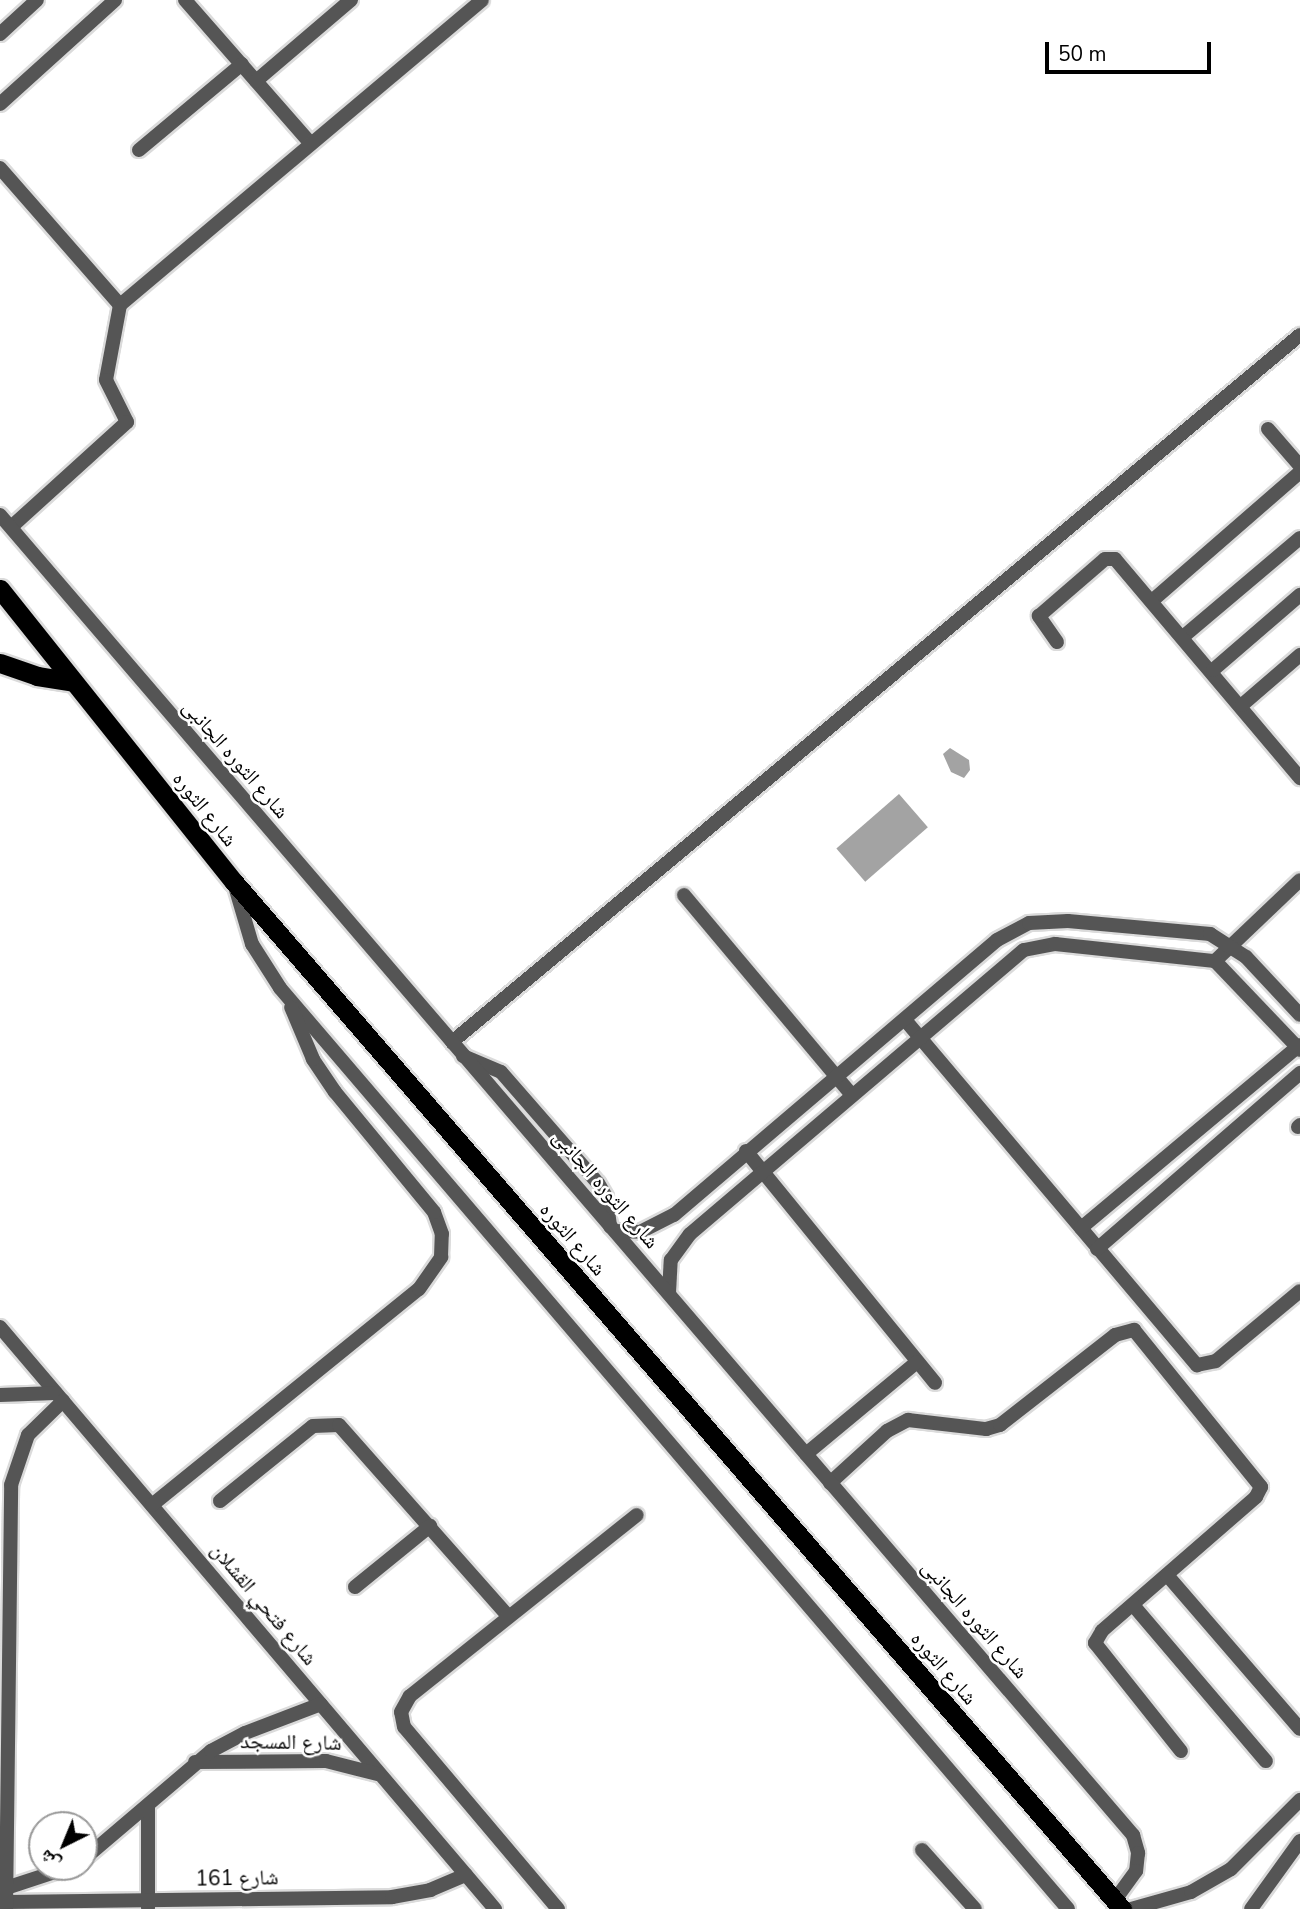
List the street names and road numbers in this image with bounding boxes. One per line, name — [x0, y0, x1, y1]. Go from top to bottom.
street label: شارع الثوره الجانبى — [178, 694, 294, 824]
street label: شارع الثوره — [167, 767, 243, 851]
street label: شارع الثوره الجانبى — [548, 1124, 664, 1254]
street label: شارع الثوره — [534, 1197, 612, 1281]
street label: شارع فتحي القشلان — [205, 1538, 323, 1670]
street label: شارع الثوره الجانبى — [917, 1554, 1033, 1684]
street label: شارع الثوره — [905, 1626, 983, 1710]
street label: شارع المسجد — [240, 1729, 342, 1755]
street label: شارع 161 — [195, 1865, 279, 1891]

